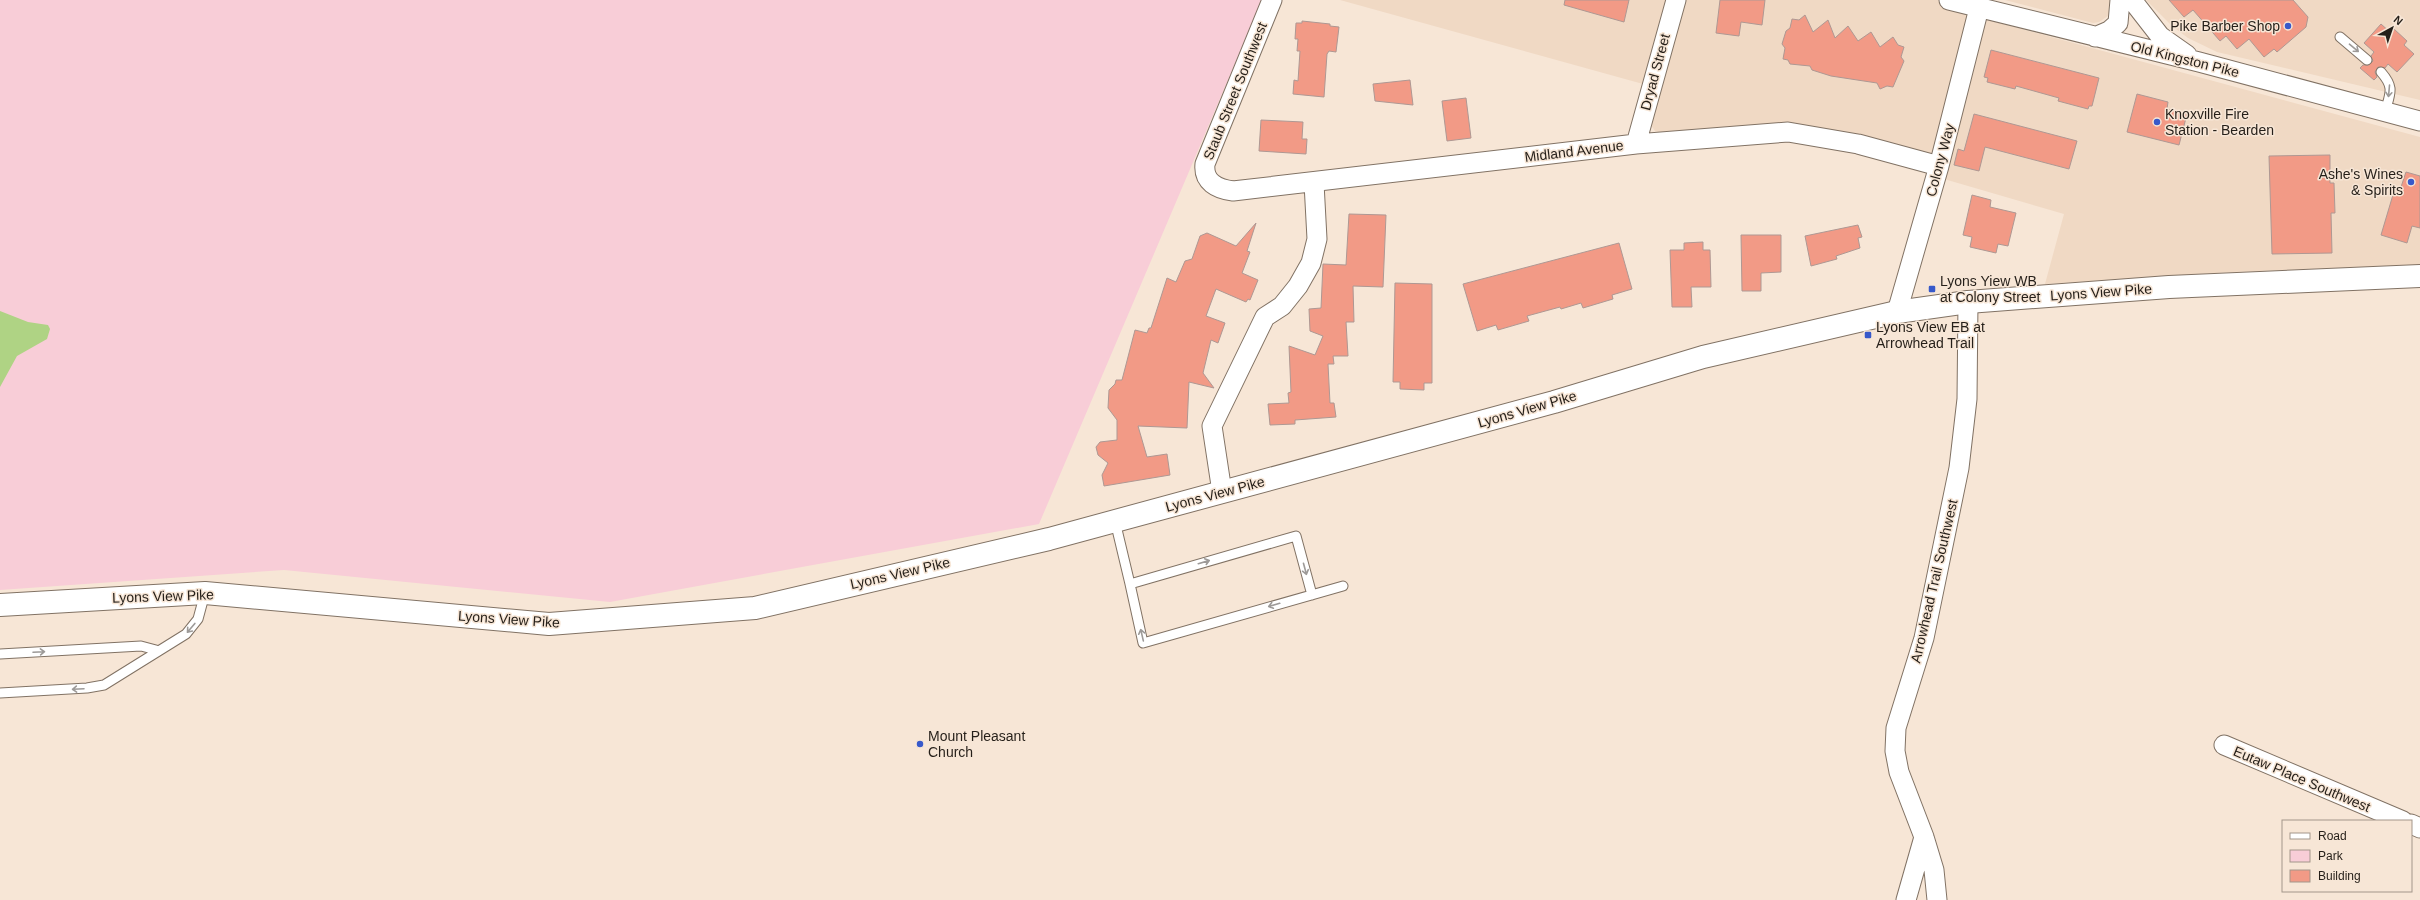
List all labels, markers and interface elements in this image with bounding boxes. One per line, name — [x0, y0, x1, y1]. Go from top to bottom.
north arrow — [2372, 8, 2412, 48]
text: N — [2392, 13, 2405, 28]
place label: Pike Barber Shop — [2170, 18, 2280, 34]
street label: Staub Street Southwest — [1200, 20, 1270, 162]
marker: Pike Barber Shop — [2283, 21, 2293, 31]
street label: Dryad Street — [1637, 32, 1673, 112]
street label: Old Kingston Pike — [2129, 38, 2241, 80]
one-way arrow — [2348, 44, 2359, 53]
one-way arrow — [2386, 84, 2393, 97]
place label: Knoxville Fire Station - Bearden — [2165, 106, 2274, 138]
marker: Knoxville Fire Station - Bearden — [2152, 117, 2162, 127]
street label: Colony Way — [1923, 122, 1957, 198]
street label: Midland Avenue — [1524, 137, 1625, 165]
place label: Ashe's Wines & Spirits — [2319, 166, 2403, 198]
marker: Ashe's Wines & Spirits — [2406, 177, 2416, 187]
place label: Lyons Yiew WB at Colony Street — [1940, 273, 2040, 305]
street label: Lyons View Pike — [2050, 280, 2153, 304]
marker: Lyons Yiew WB at Colony Street — [1927, 284, 1937, 294]
place label: Lyons View EB at Arrowhead Trail — [1876, 319, 1985, 351]
marker: Lyons View EB at Arrowhead Trail — [1863, 330, 1873, 340]
street label: Lyons View Pike — [1476, 387, 1578, 431]
street label: Lyons View Pike — [1164, 473, 1267, 515]
street label: Arrowhead Trail Southwest — [1907, 498, 1961, 664]
street label: Lyons View Pike — [849, 554, 952, 592]
one-way arrow — [1197, 558, 1210, 566]
one-way arrow — [1302, 562, 1309, 575]
street label: Lyons View Pike — [112, 586, 214, 606]
one-way arrow — [1268, 602, 1281, 609]
street label: Lyons View Pike — [458, 607, 561, 631]
one-way arrow — [186, 623, 195, 633]
one-way arrow — [1137, 629, 1145, 642]
one-way arrow — [32, 648, 45, 656]
one-way arrow — [72, 685, 85, 692]
place label: Mount Pleasant Church — [928, 728, 1025, 760]
marker: Mount Pleasant Church — [915, 739, 925, 749]
street label: Eutaw Place Southwest — [2231, 743, 2373, 815]
legend — [2282, 820, 2412, 892]
text: Road — [2318, 829, 2347, 843]
text: Park — [2318, 849, 2344, 863]
text: Building — [2318, 869, 2361, 883]

